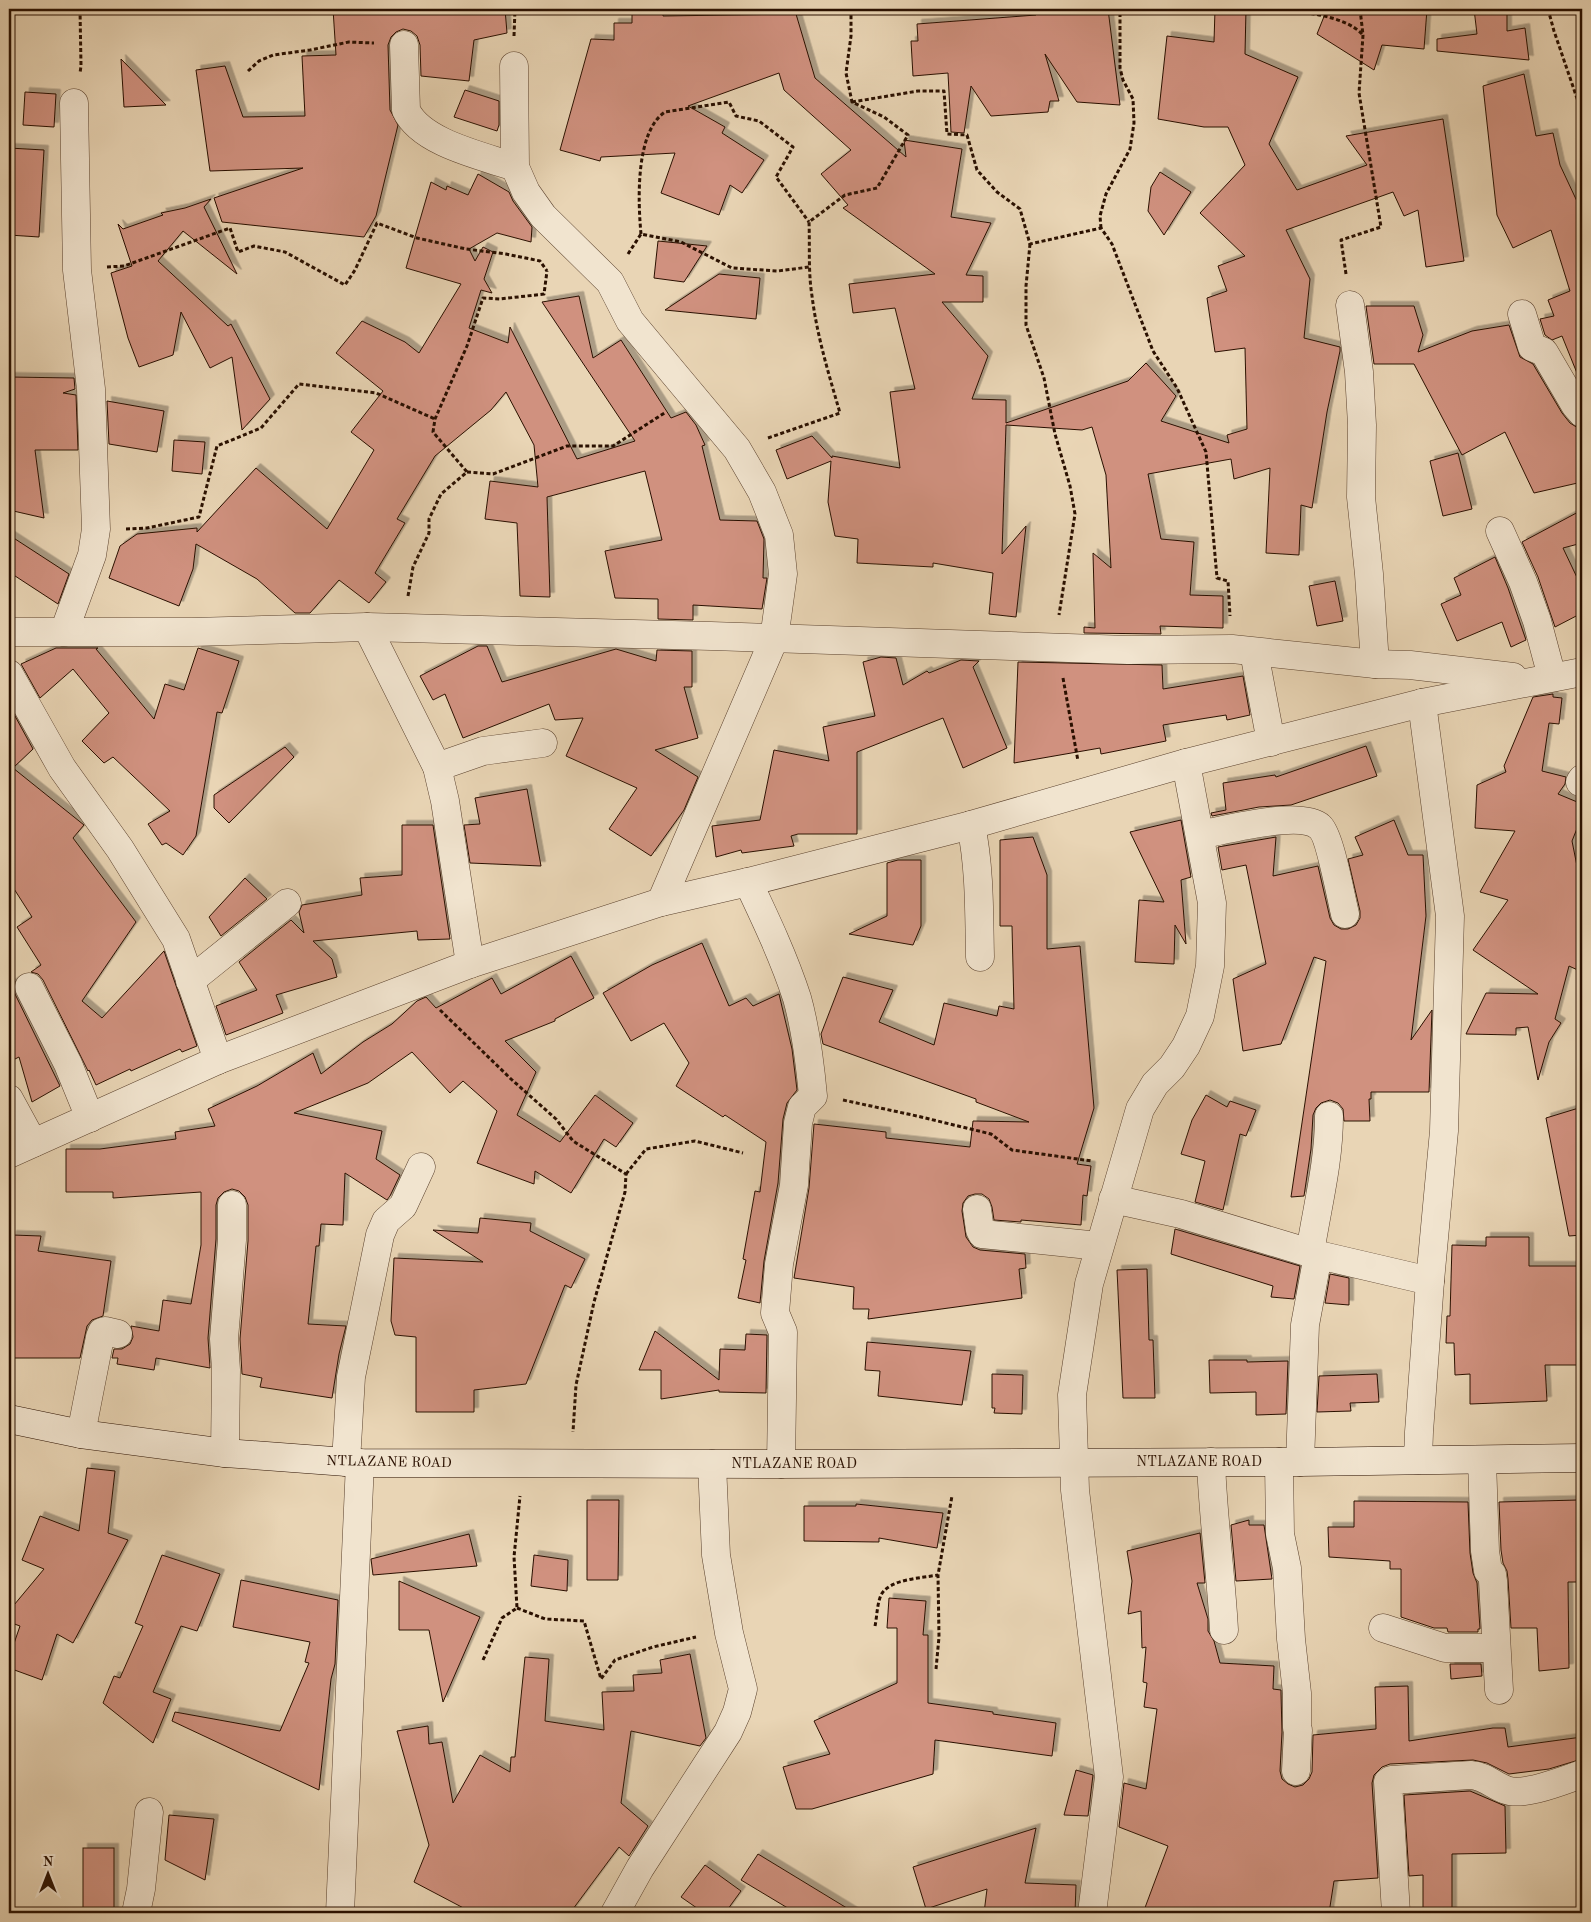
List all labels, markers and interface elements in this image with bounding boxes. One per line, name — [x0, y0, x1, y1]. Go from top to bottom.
street label: NTLAZANE ROAD — [326, 1454, 452, 1470]
street label: NTLAZANE ROAD — [1136, 1455, 1262, 1469]
street label: NTLAZANE ROAD — [731, 1457, 857, 1471]
north arrow — [22, 1850, 72, 1900]
text: N — [43, 1855, 54, 1869]

